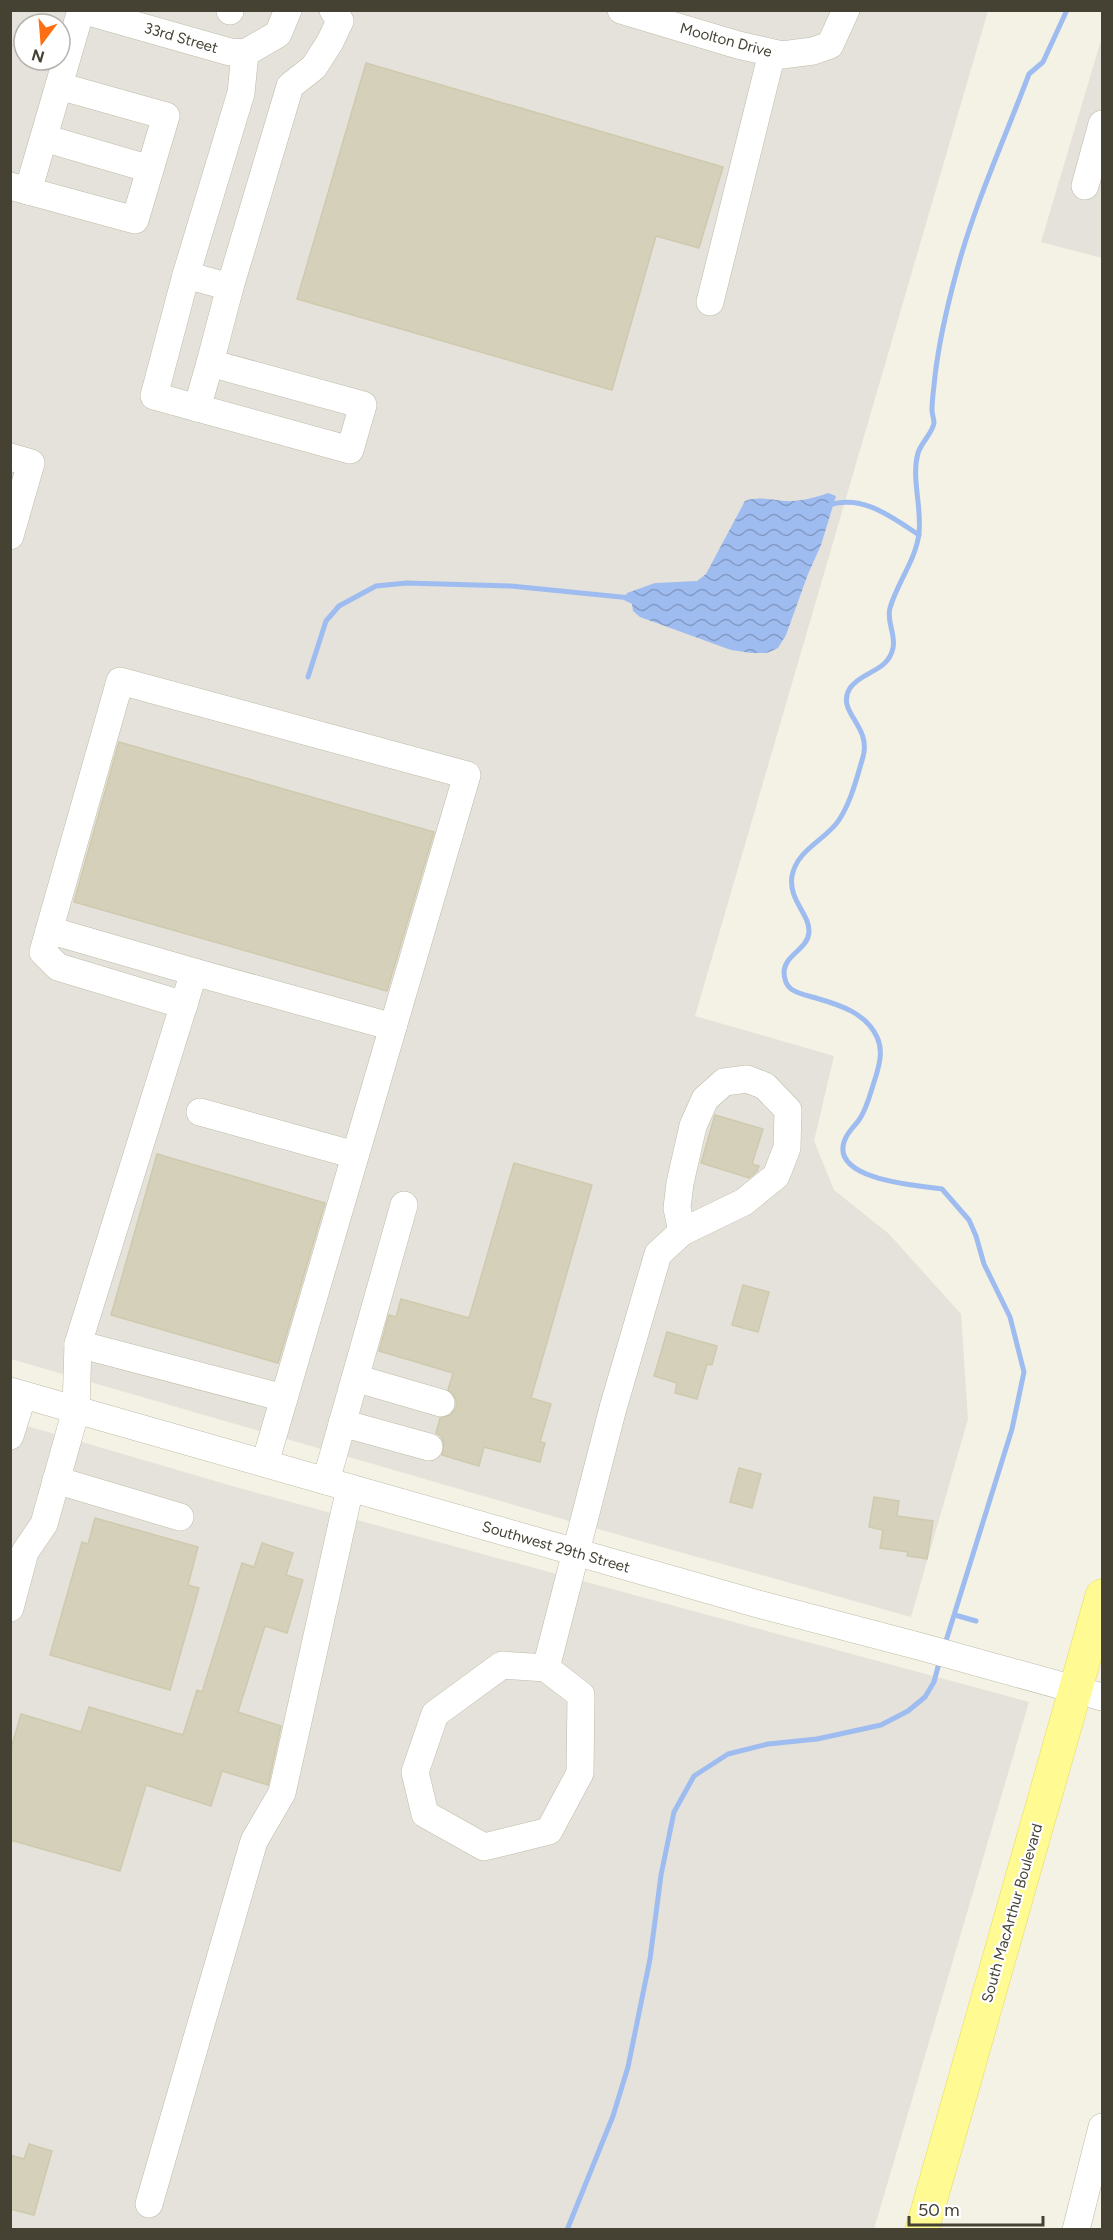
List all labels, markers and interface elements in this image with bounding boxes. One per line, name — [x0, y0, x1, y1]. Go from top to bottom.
north arrow — [12, 12, 72, 72]
street label: 33rd Street — [142, 19, 220, 57]
street label: Moolton Drive — [678, 19, 774, 61]
text: N — [29, 45, 47, 67]
street label: Southwest 29th Street — [480, 1517, 632, 1577]
street label: South MacArthur Boulevard — [978, 1821, 1046, 2005]
scale bar — [909, 2189, 1042, 2227]
text: 50 m — [918, 2199, 960, 2221]

